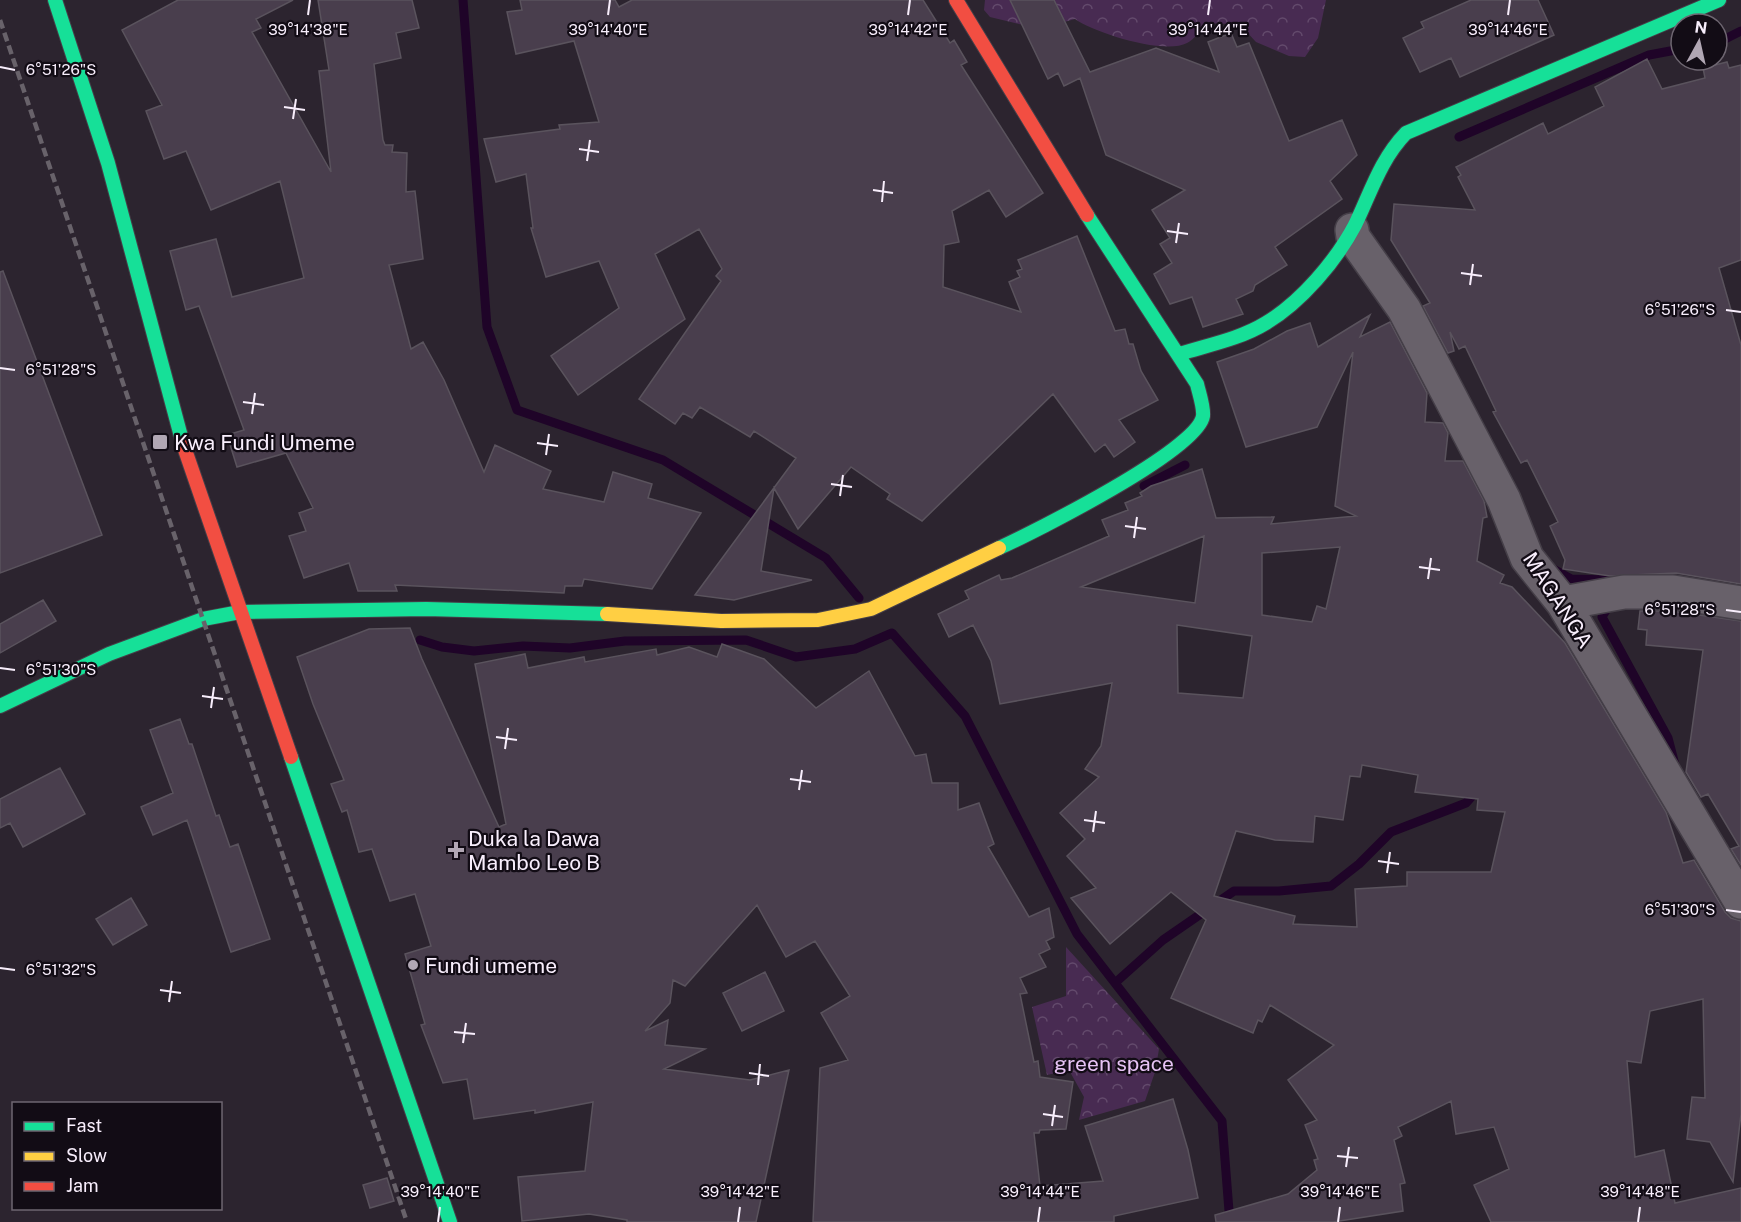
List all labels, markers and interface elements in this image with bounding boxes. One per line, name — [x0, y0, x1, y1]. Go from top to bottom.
north arrow — [1669, 12, 1729, 72]
text: N — [1693, 17, 1709, 38]
text: 39°14'38"E — [268, 21, 348, 38]
text: 39°14'40"E — [568, 21, 648, 38]
text: 39°14'42"E — [869, 21, 947, 38]
text: 39°14'44"E — [1168, 21, 1248, 38]
text: 39°14'46"E — [1468, 21, 1548, 38]
text: 6°51'26"S — [26, 61, 96, 78]
text: 6°51'26"S — [1645, 301, 1715, 318]
text: 6°51'28"S — [26, 361, 96, 378]
place label: Kwa Fundi Umeme — [174, 430, 355, 455]
marker: Kwa Fundi Umeme — [151, 433, 169, 451]
street label: MAGANGA — [1518, 547, 1598, 653]
text: 6°51'28"S — [1645, 601, 1715, 618]
text: 6°51'30"S — [26, 661, 96, 678]
place label: Duka la Dawa Mambo Leo B — [468, 826, 600, 875]
marker: Duka la Dawa Mambo Leo B — [449, 843, 463, 857]
text: 6°51'30"S — [1645, 901, 1715, 918]
place label: Fundi umeme — [425, 953, 557, 978]
marker: Fundi umeme — [406, 958, 420, 972]
text: 6°51'32"S — [26, 961, 96, 978]
park label: green space — [1054, 1051, 1174, 1076]
legend — [12, 1102, 222, 1210]
text: Fast — [66, 1115, 102, 1136]
text: Slow — [66, 1145, 107, 1166]
text: Jam — [66, 1175, 99, 1196]
text: 39°14'40"E — [400, 1183, 480, 1200]
text: 39°14'42"E — [701, 1183, 779, 1200]
text: 39°14'44"E — [1000, 1183, 1080, 1200]
text: 39°14'46"E — [1300, 1183, 1380, 1200]
text: 39°14'48"E — [1600, 1183, 1680, 1200]

